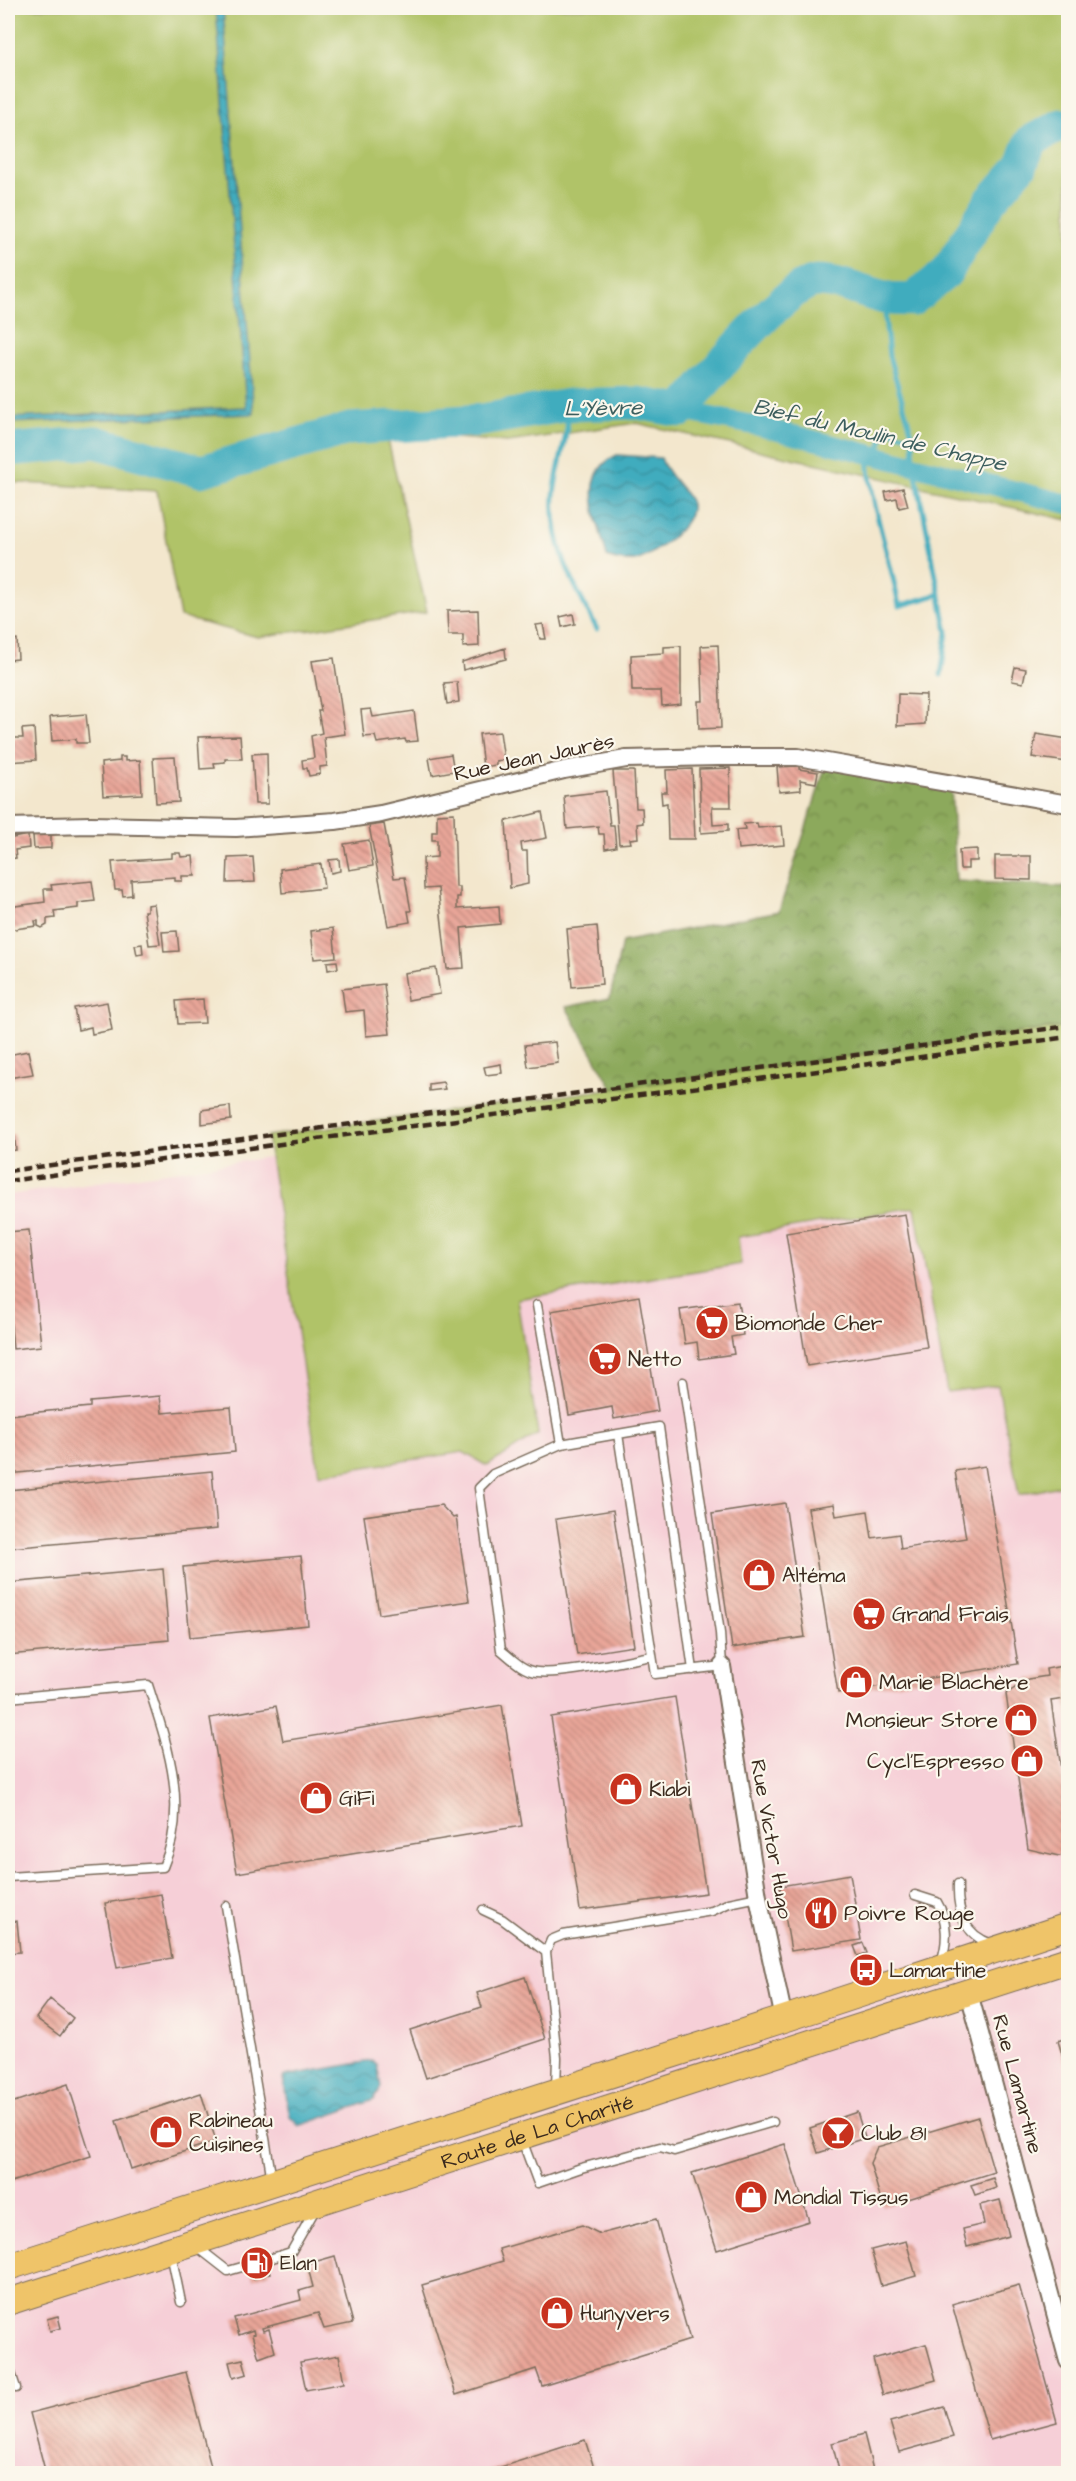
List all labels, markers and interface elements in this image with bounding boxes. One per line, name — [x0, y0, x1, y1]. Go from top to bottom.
water label: Bief du Moulin de Chappe — [750, 391, 1010, 480]
water label: L'Yèvre — [564, 392, 643, 425]
street label: Rue Jean Jaurès — [451, 726, 617, 789]
supermarket icon: Biomonde Cher — [694, 1305, 730, 1341]
place label: Biomonde Cher — [735, 1309, 883, 1338]
supermarket icon: Netto — [587, 1341, 623, 1377]
place label: Netto — [628, 1345, 682, 1374]
shop icon: Altéma — [741, 1557, 777, 1593]
place label: Altéma — [782, 1561, 846, 1590]
supermarket icon: Grand Frais — [851, 1596, 887, 1632]
place label: Grand Frais — [892, 1600, 1009, 1629]
shop icon: Marie Blachère — [838, 1664, 874, 1700]
place label: Marie Blachère — [879, 1668, 1029, 1697]
shop icon: Monsieur Store — [1003, 1702, 1039, 1738]
place label: Monsieur Store — [846, 1706, 998, 1735]
shop icon: Cycl'Espresso — [1009, 1743, 1045, 1779]
place label: Cycl'Espresso — [867, 1747, 1004, 1778]
street label: Rue Victor Hugo — [741, 1757, 800, 1922]
shop icon: Kiabi — [608, 1771, 644, 1807]
place label: Kiabi — [649, 1775, 691, 1804]
shop icon: GiFi — [298, 1780, 334, 1816]
place label: GiFi — [339, 1784, 374, 1813]
restaurant icon: Poivre Rouge — [803, 1895, 839, 1931]
place label: Poivre Rouge — [844, 1899, 974, 1930]
bus stop icon: Lamartine — [848, 1952, 884, 1988]
place label: Lamartine — [889, 1956, 986, 1985]
street label: Rue Lamartine — [985, 2011, 1050, 2157]
street label: Route de La Charité — [437, 2087, 637, 2176]
place label: Rabineau Cuisines — [189, 2106, 273, 2159]
shop icon: Rabineau Cuisines — [148, 2114, 184, 2150]
bar icon: Club 81 — [820, 2115, 856, 2151]
place label: Club 81 — [861, 2119, 927, 2148]
shop icon: Mondial Tissus — [733, 2179, 769, 2215]
place label: Mondial Tissus — [774, 2183, 909, 2212]
fuel station icon: Elan — [239, 2245, 275, 2281]
place label: Elan — [280, 2249, 317, 2278]
shop icon: Hunyvers — [539, 2295, 575, 2331]
place label: Hunyvers — [580, 2299, 670, 2330]

